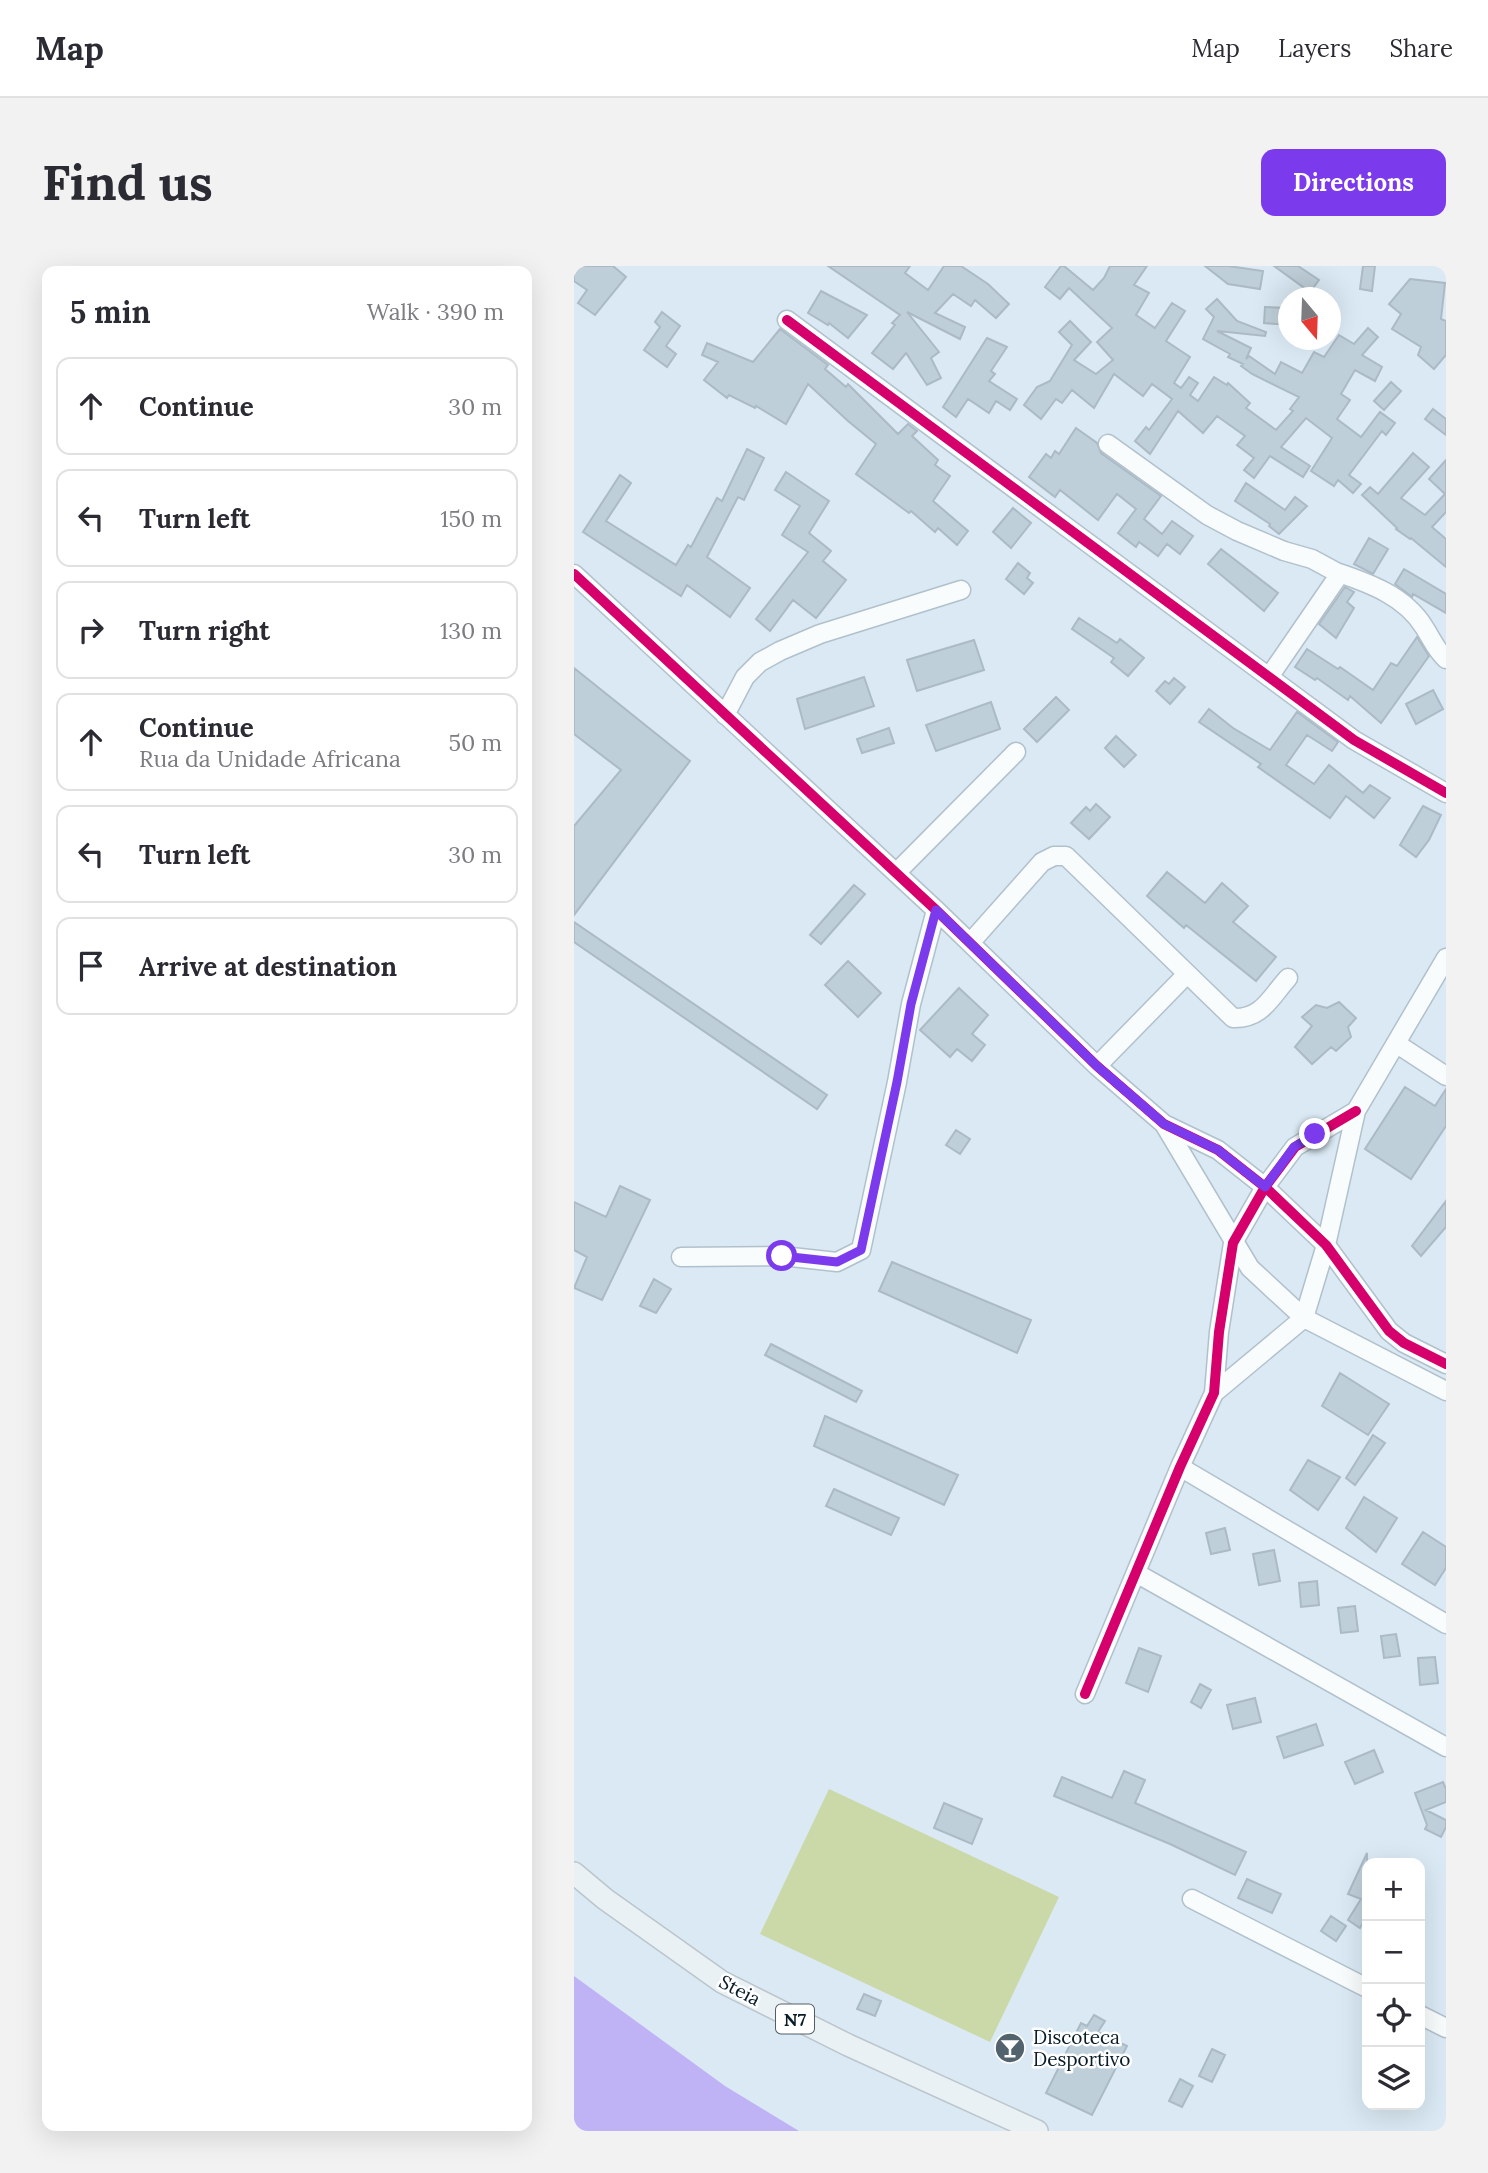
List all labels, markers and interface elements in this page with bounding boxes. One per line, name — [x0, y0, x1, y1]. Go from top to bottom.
text: Map — [35, 27, 104, 69]
text: Map — [1191, 33, 1240, 64]
text: Layers — [1278, 33, 1351, 64]
text: Share — [1389, 33, 1453, 64]
button: Directions — [1261, 149, 1446, 216]
text: Find us — [42, 151, 213, 213]
north arrow — [1278, 287, 1341, 350]
text: 5 min — [70, 293, 151, 331]
text: Walk · 390 m — [367, 297, 504, 326]
icon: ahead — [72, 387, 110, 425]
text: Continue — [139, 390, 254, 423]
text: 30 m — [448, 392, 502, 421]
icon: left — [72, 499, 110, 537]
text: Turn left — [139, 502, 250, 535]
text: 150 m — [440, 504, 502, 533]
icon: right — [72, 611, 110, 649]
text: Turn right — [139, 614, 270, 647]
text: 130 m — [440, 616, 502, 645]
text: Continue — [139, 711, 254, 744]
icon: ahead — [72, 723, 110, 761]
text: 50 m — [449, 728, 502, 757]
text: Rua da Unidade Africana — [139, 744, 401, 773]
icon: left — [72, 835, 110, 873]
text: Turn left — [139, 838, 250, 871]
text: 30 m — [448, 840, 502, 869]
icon: arrive — [72, 947, 110, 985]
text: Arrive at destination — [139, 950, 397, 983]
route end — [1299, 1118, 1330, 1149]
route start — [766, 1240, 797, 1271]
map controls — [1362, 1858, 1425, 2110]
button: + — [1362, 1858, 1425, 1921]
button: − — [1362, 1921, 1425, 1984]
street label: Steia — [715, 1969, 765, 2011]
button: locate — [1362, 1984, 1425, 2047]
road number: N7 — [776, 2004, 814, 2034]
place label: Discoteca Desportivo — [1033, 2025, 1130, 2071]
bar icon: Discoteca Desportivo — [993, 2031, 1027, 2065]
button: layers — [1362, 2047, 1425, 2110]

